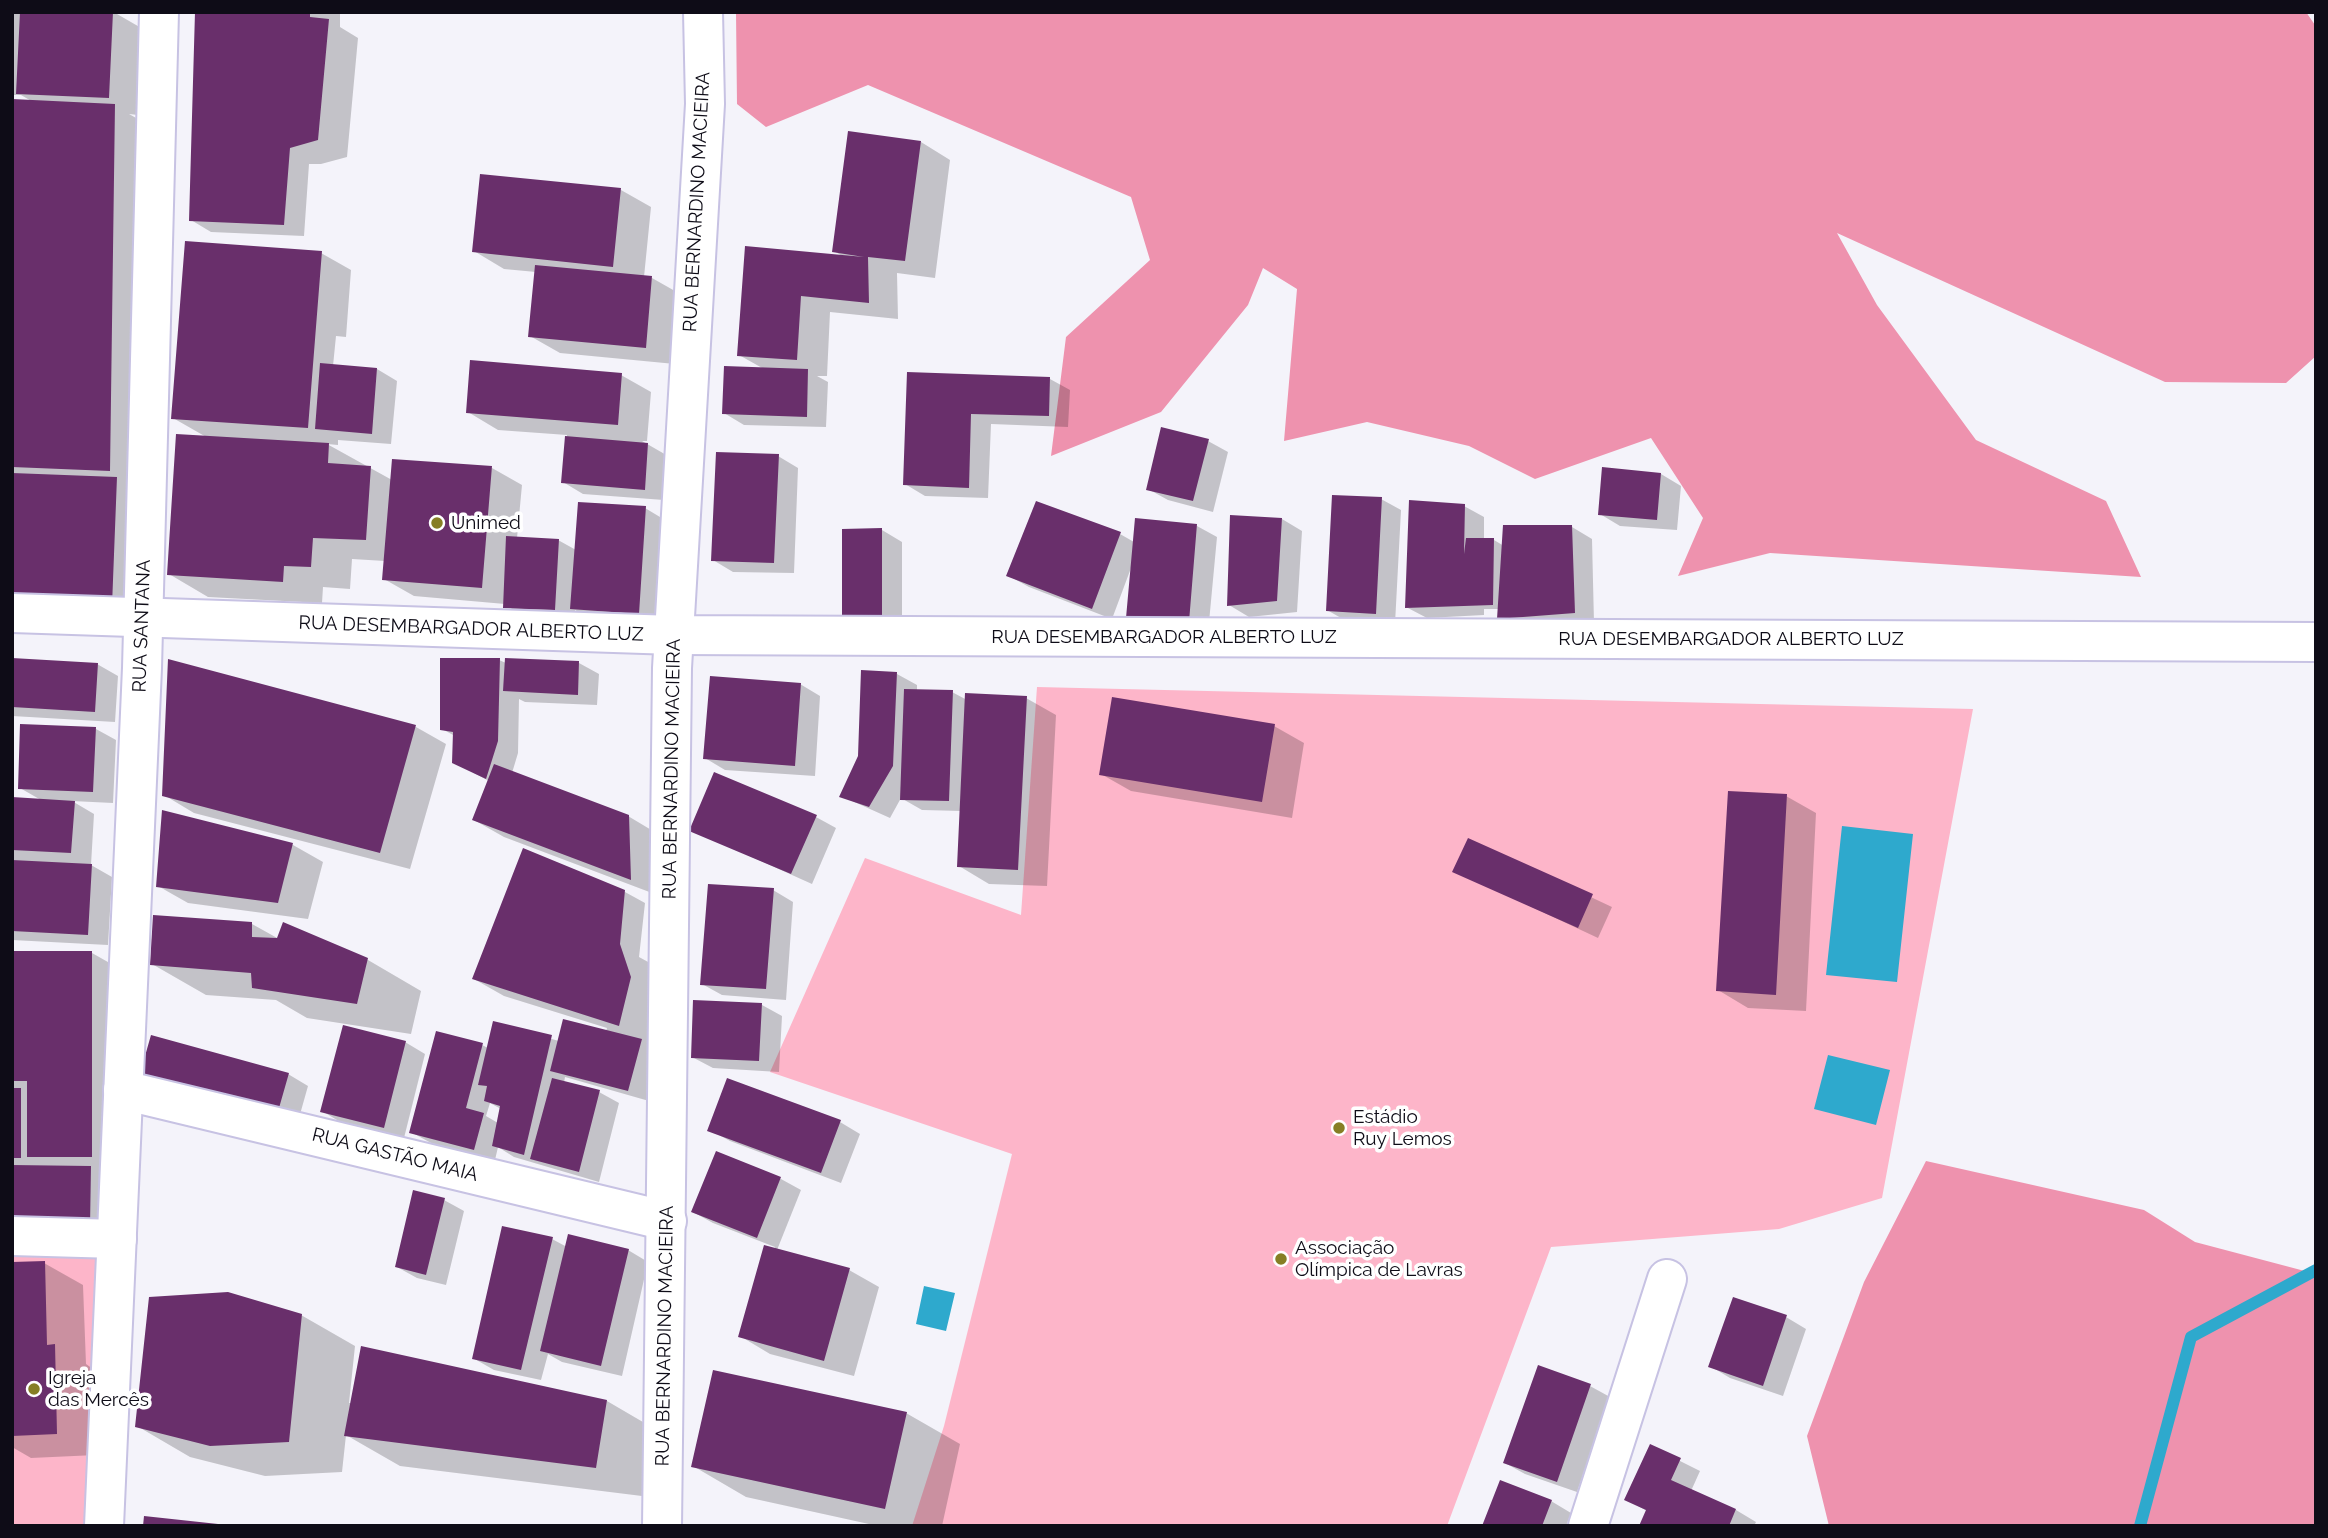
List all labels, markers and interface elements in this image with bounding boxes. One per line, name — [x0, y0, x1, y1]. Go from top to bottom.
street label: RUA BERNARDINO MACIEIRA — [679, 71, 715, 333]
place label: Unimed — [451, 512, 521, 534]
marker: Unimed — [429, 515, 445, 531]
street label: RUA SANTANA — [128, 559, 156, 693]
street label: RUA DESEMBARGADOR ALBERTO LUZ — [298, 612, 644, 646]
street label: RUA DESEMBARGADOR ALBERTO LUZ — [991, 626, 1337, 648]
street label: RUA DESEMBARGADOR ALBERTO LUZ — [1558, 628, 1904, 650]
street label: RUA BERNARDINO MACIEIRA — [658, 638, 686, 900]
place label: Estádio Ruy Lemos — [1353, 1106, 1452, 1150]
marker: Estádio Ruy Lemos — [1331, 1120, 1347, 1136]
street label: RUA GASTÃO MAIA — [310, 1123, 480, 1187]
street label: RUA BERNARDINO MACIEIRA — [651, 1205, 679, 1467]
place label: Associação Olímpica de Lavras — [1295, 1237, 1463, 1281]
marker: Associação Olímpica de Lavras — [1273, 1251, 1289, 1267]
place label: Igreja das Mercês — [48, 1367, 149, 1411]
marker: Igreja das Mercês — [26, 1381, 42, 1397]

